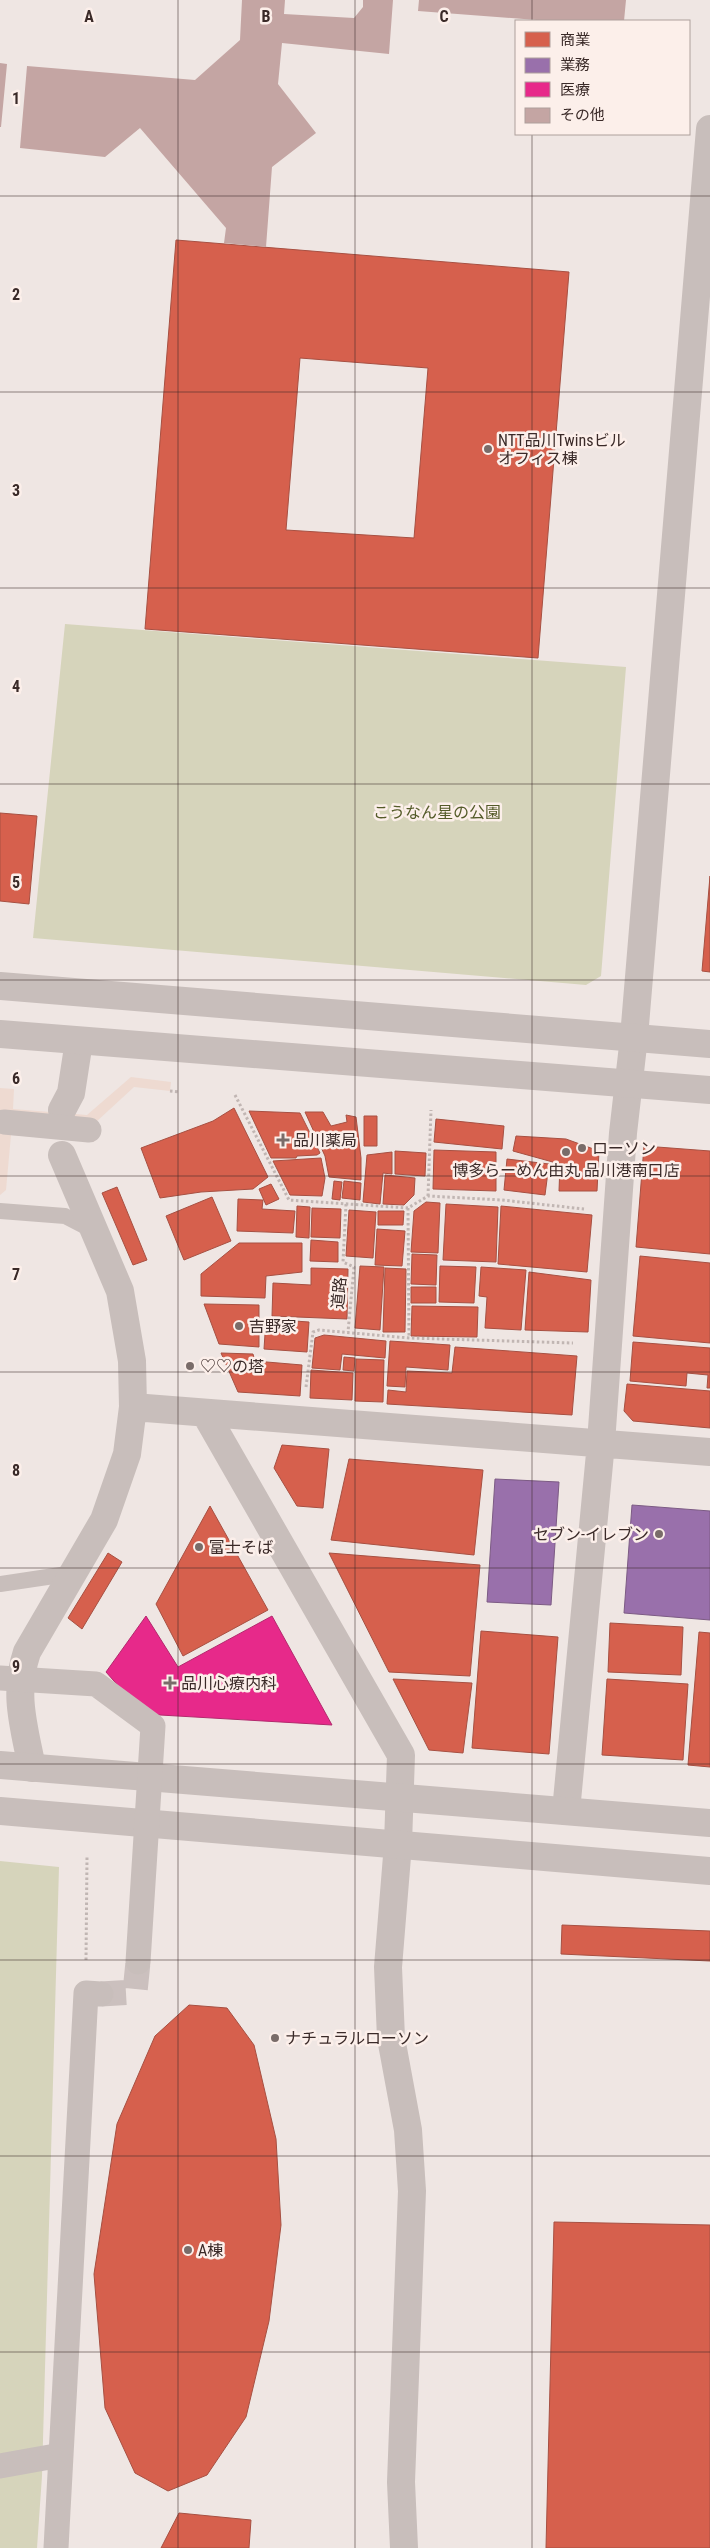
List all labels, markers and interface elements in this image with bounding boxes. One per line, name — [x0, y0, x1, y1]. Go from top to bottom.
text: A — [84, 7, 94, 26]
text: B — [262, 7, 271, 26]
text: C — [439, 7, 449, 26]
legend — [515, 20, 690, 135]
text: 商業 — [560, 31, 590, 49]
text: 業務 — [560, 56, 590, 74]
text: 医療 — [560, 81, 590, 99]
text: 1 — [12, 89, 20, 108]
text: その他 — [560, 106, 605, 124]
text: 2 — [12, 285, 20, 304]
place label: NTT品川Twinsビル オフィス棟 — [498, 431, 625, 468]
marker: NTT品川Twinsビル オフィス棟 — [482, 443, 494, 455]
text: 3 — [12, 481, 20, 500]
text: 4 — [12, 677, 20, 696]
park label: こうなん星の公園 — [373, 803, 501, 822]
text: 5 — [12, 873, 20, 892]
text: 6 — [12, 1069, 20, 1088]
place label: 品川薬局 — [293, 1131, 357, 1150]
marker: 品川薬局 — [277, 1134, 289, 1146]
place label: ローソン — [592, 1139, 656, 1158]
marker: ローソン — [576, 1142, 588, 1154]
marker: 博多らーめん由丸 品川港南口店 — [560, 1146, 572, 1158]
place label: 博多らーめん由丸 品川港南口店 — [452, 1161, 680, 1180]
text: 7 — [12, 1265, 20, 1284]
street label: 道路 — [328, 1276, 350, 1310]
place label: 吉野家 — [249, 1317, 297, 1336]
marker: 吉野家 — [233, 1320, 245, 1332]
place label: ♡♡の塔 — [200, 1357, 264, 1376]
marker: ♡♡の塔 — [184, 1360, 196, 1372]
text: 8 — [12, 1461, 20, 1480]
place label: セブン-イレブン — [533, 1525, 649, 1544]
marker: セブン-イレブン — [653, 1528, 665, 1540]
place label: 富士そば — [209, 1538, 273, 1557]
marker: 富士そば — [193, 1541, 205, 1553]
text: 9 — [12, 1657, 20, 1676]
place label: 品川心療内科 — [181, 1674, 277, 1693]
marker: 品川心療内科 — [163, 1676, 177, 1690]
place label: ナチュラルローソン — [285, 2029, 429, 2048]
marker: ナチュラルローソン — [269, 2032, 281, 2044]
place label: A棟 — [198, 2241, 223, 2260]
marker: A棟 — [182, 2244, 194, 2256]

